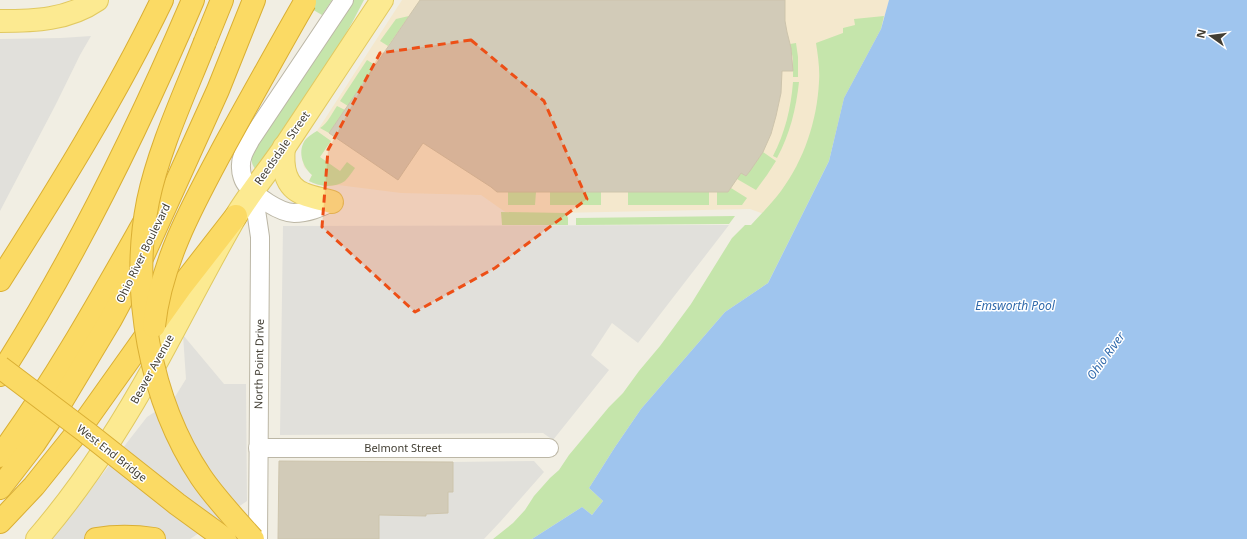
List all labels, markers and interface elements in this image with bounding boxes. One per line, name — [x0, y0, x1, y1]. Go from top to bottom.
north arrow — [1191, 16, 1231, 56]
text: N — [1192, 27, 1209, 40]
street label: Reedsdale Street — [251, 108, 313, 188]
street label: Ohio River Boulevard — [112, 201, 173, 305]
water label: Emsworth Pool — [975, 297, 1056, 314]
street label: North Point Drive — [250, 319, 267, 409]
water label: Ohio River — [1083, 328, 1129, 383]
street label: Beaver Avenue — [126, 331, 177, 406]
street label: West End Bridge — [74, 420, 150, 485]
street label: Belmont Street — [364, 440, 442, 455]

